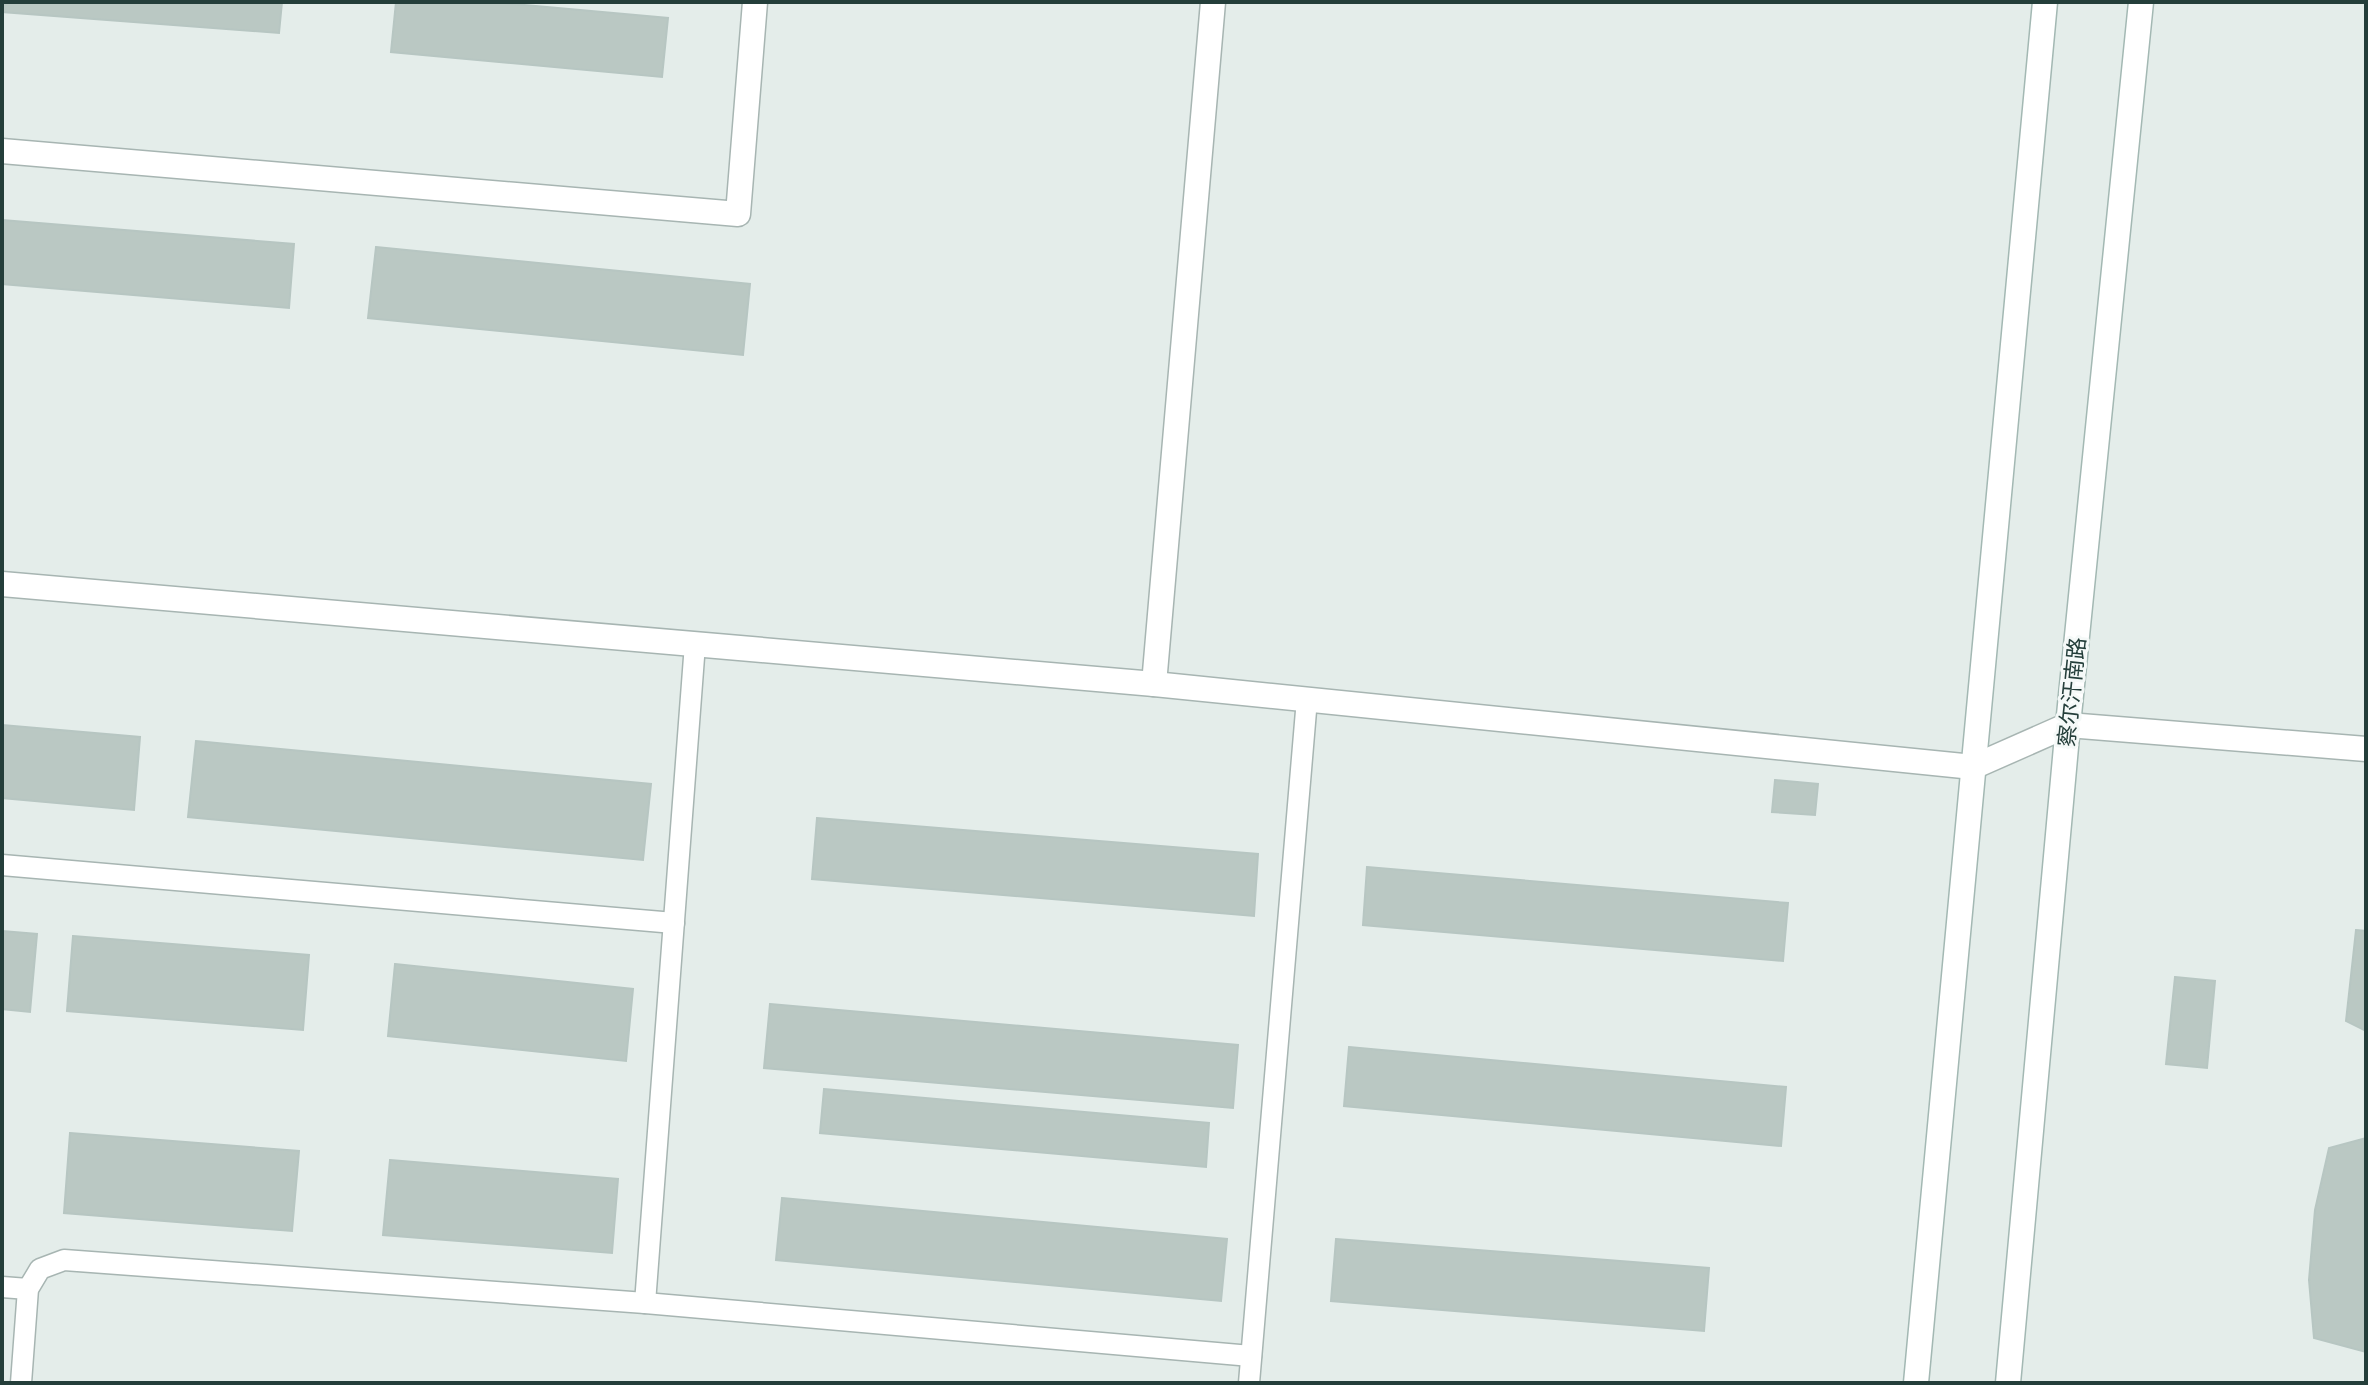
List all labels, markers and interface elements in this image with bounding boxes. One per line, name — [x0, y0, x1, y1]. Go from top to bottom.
street label: 察尔汗南路 — [2051, 636, 2093, 748]

